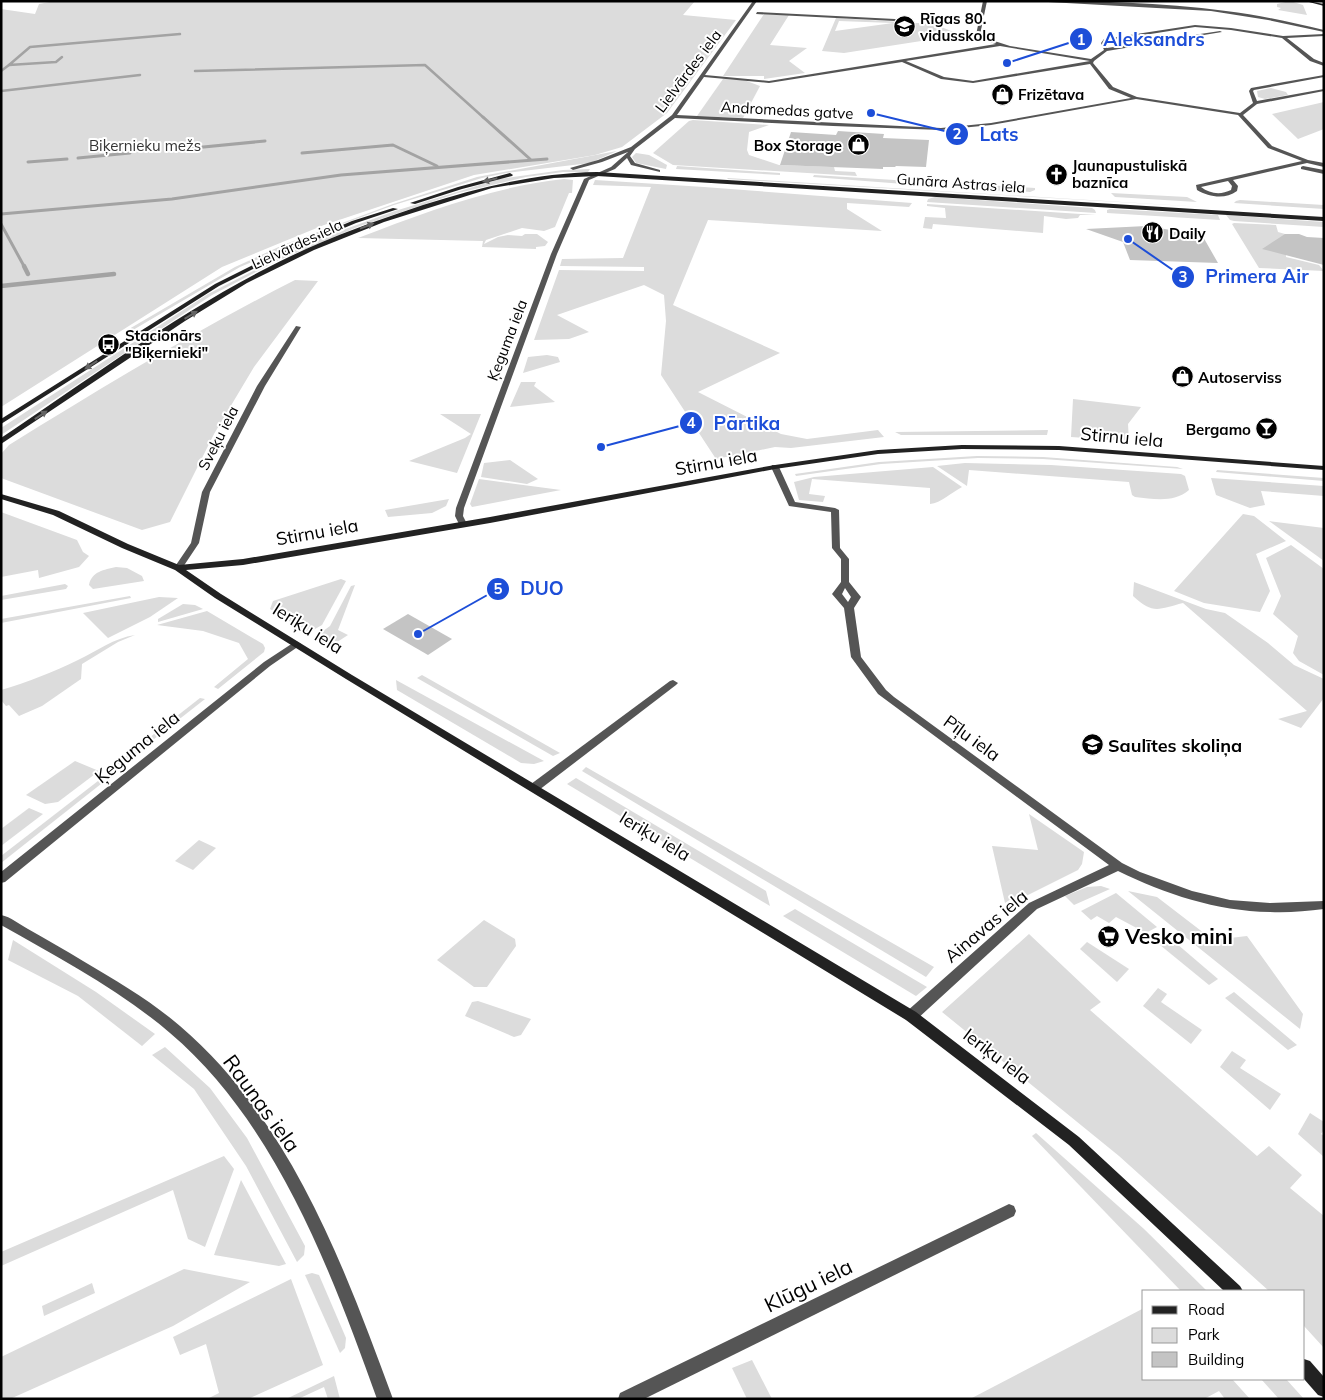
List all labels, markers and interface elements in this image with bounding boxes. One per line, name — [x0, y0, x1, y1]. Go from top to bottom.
place label: Rīgas 80. vidusskola — [919, 9, 996, 45]
school or university icon: Rīgas 80. vidusskola — [892, 15, 916, 39]
callout: Aleksandrs — [1069, 22, 1215, 56]
street label: Lielvārdes iela — [651, 26, 725, 116]
text: Aleksandrs — [1103, 27, 1205, 51]
text: 1 — [1076, 30, 1086, 49]
shop icon: Frizētava — [990, 82, 1014, 106]
place label: Frizētava — [1018, 85, 1084, 104]
street label: Andromedas gatve — [720, 97, 854, 123]
callout: Lats — [944, 117, 1028, 151]
text: Lats — [979, 122, 1019, 146]
text: 2 — [952, 124, 962, 143]
shop icon: Box Storage — [846, 133, 870, 157]
park label: Biķernieku mežs — [89, 136, 201, 155]
place label: Box Storage — [754, 136, 842, 155]
place label: Jaunapustuliskā baznīca — [1072, 156, 1187, 192]
church icon: Jaunapustuliskā baznīca — [1044, 162, 1068, 186]
street label: Gunāra Astras iela — [896, 169, 1026, 197]
one-way arrow — [482, 176, 497, 184]
street label: Lielvārdes iela — [248, 215, 346, 273]
restaurant icon: Daily — [1141, 221, 1165, 245]
one-way arrow — [360, 222, 375, 230]
place label: Daily — [1169, 224, 1207, 243]
callout: Primera Air — [1170, 260, 1318, 294]
text: Primera Air — [1205, 264, 1309, 288]
text: 3 — [1178, 267, 1188, 286]
street label: Ķeguma iela — [483, 297, 531, 383]
one-way arrow — [184, 310, 197, 319]
place label: Stacionārs "Biķernieki" — [125, 326, 208, 363]
bus stop icon: Stacionārs "Biķernieki" — [97, 332, 121, 356]
one-way arrow — [84, 360, 97, 369]
shop icon: Autoserviss — [1170, 365, 1194, 389]
place label: Autoserviss — [1198, 368, 1282, 387]
street label: Sveķu iela — [194, 403, 242, 473]
callout: Pārtika — [679, 406, 791, 440]
one-way arrow — [35, 410, 48, 420]
text: Pārtika — [714, 411, 780, 435]
text: 4 — [686, 413, 696, 432]
bar icon: Bergamo — [1255, 417, 1279, 441]
place label: Bergamo — [1186, 420, 1251, 439]
street label: Stirnu iela — [1080, 422, 1164, 452]
street label: Stirnu iela — [673, 443, 759, 481]
street label: Stirnu iela — [274, 513, 360, 551]
callout: DUO — [486, 572, 574, 606]
text: DUO — [520, 576, 564, 600]
text: 5 — [493, 579, 503, 598]
street label: Ieriķu iela — [268, 597, 348, 659]
street label: Ķeguma iela — [90, 706, 185, 789]
street label: Pīļu iela — [939, 710, 1005, 767]
school or university icon: Saulītes skoliņa — [1080, 733, 1104, 757]
place label: Saulītes skoliņa — [1108, 734, 1242, 757]
street label: Ieriķu iela — [615, 806, 695, 867]
street label: Ainavas iela — [940, 884, 1032, 968]
place label: Vesko mini — [1124, 923, 1233, 949]
supermarket icon: Vesko mini — [1097, 924, 1121, 948]
street label: Ieriķu iela — [958, 1023, 1035, 1090]
street label: Raunas iela — [218, 1049, 306, 1157]
street label: Klūgu iela — [760, 1253, 856, 1317]
legend — [1142, 1290, 1305, 1380]
text: Road — [1188, 1300, 1225, 1319]
text: Park — [1188, 1325, 1220, 1344]
text: Building — [1188, 1350, 1244, 1369]

